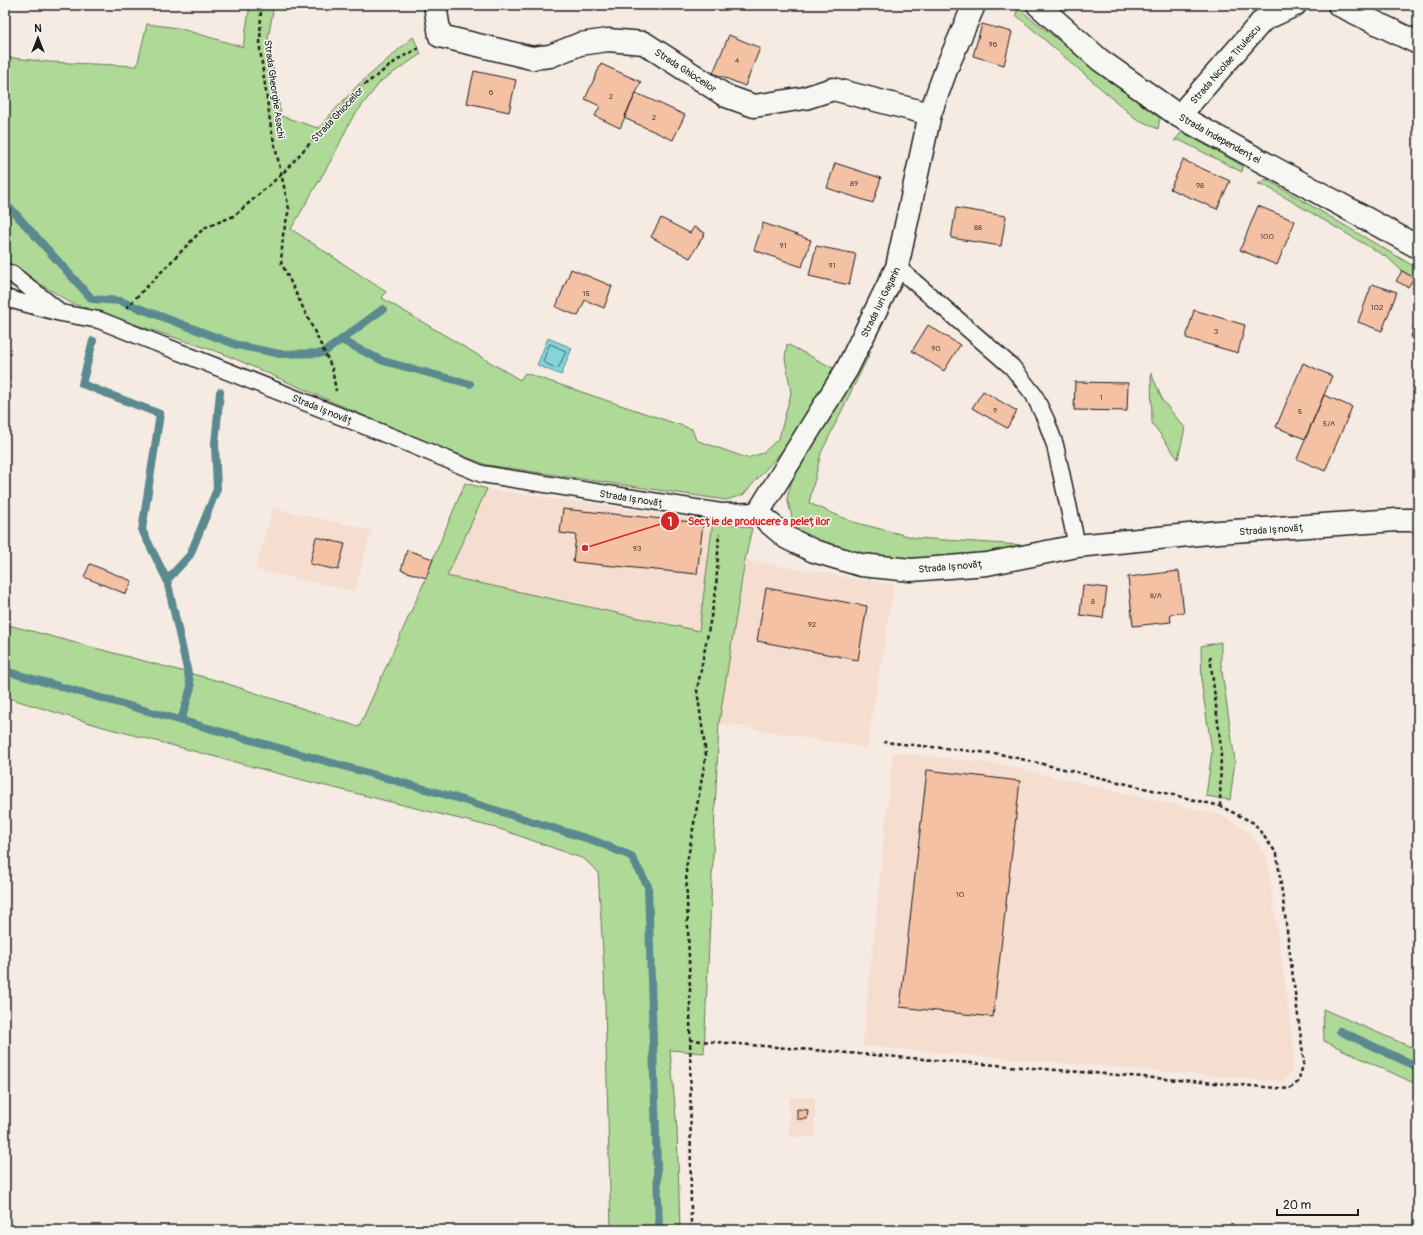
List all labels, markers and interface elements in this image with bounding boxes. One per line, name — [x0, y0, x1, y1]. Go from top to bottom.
north arrow — [18, 18, 58, 58]
text: N — [34, 22, 42, 35]
street label: Strada Nicolae Titulescu — [1188, 23, 1263, 107]
street label: Strada Gheorghe Asachi — [261, 39, 287, 139]
house number: 96 — [989, 40, 998, 49]
street label: Strada Ghioceilor — [652, 46, 719, 96]
house number: 4 — [735, 56, 740, 65]
street label: Strada Ghioceilor — [309, 84, 367, 145]
house number: 6 — [489, 88, 494, 97]
house number: 2 — [609, 92, 614, 101]
street label: Strada Independenței — [1177, 111, 1263, 166]
house number: 2 — [652, 113, 657, 122]
house number: 89 — [850, 179, 858, 188]
house number: 98 — [1196, 181, 1204, 190]
house number: 88 — [974, 223, 982, 232]
house number: 100 — [1260, 232, 1275, 241]
house number: 91 — [779, 241, 787, 250]
house number: 91 — [828, 261, 836, 270]
street label: Strada Iuri Gagarin — [859, 265, 903, 340]
house number: 15 — [582, 289, 590, 298]
house number: 102 — [1370, 303, 1384, 312]
house number: 3 — [1214, 327, 1219, 336]
house number: 90 — [931, 344, 941, 353]
street label: Strada Ișnovăț — [290, 392, 355, 428]
house number: 1 — [1099, 393, 1103, 402]
house number: 9 — [993, 406, 997, 415]
house number: 5 — [1298, 407, 1302, 416]
house number: 5/A — [1323, 419, 1335, 428]
street label: Strada Ișnovăț — [599, 488, 665, 510]
callout: Secție de producere a peleților — [660, 510, 839, 533]
text: 1 — [668, 515, 672, 530]
text: Secție de producere a peleților — [688, 515, 831, 528]
street label: Strada Ișnovăț — [1239, 522, 1305, 538]
house number: 93 — [633, 544, 642, 553]
street label: Strada Ișnovăț — [918, 558, 984, 576]
house number: 8/A — [1150, 591, 1162, 600]
house number: 8 — [1091, 597, 1095, 606]
house number: 92 — [808, 620, 817, 629]
house number: 10 — [956, 890, 965, 899]
scale bar — [1277, 1191, 1358, 1217]
text: 20 m — [1283, 1198, 1312, 1213]

